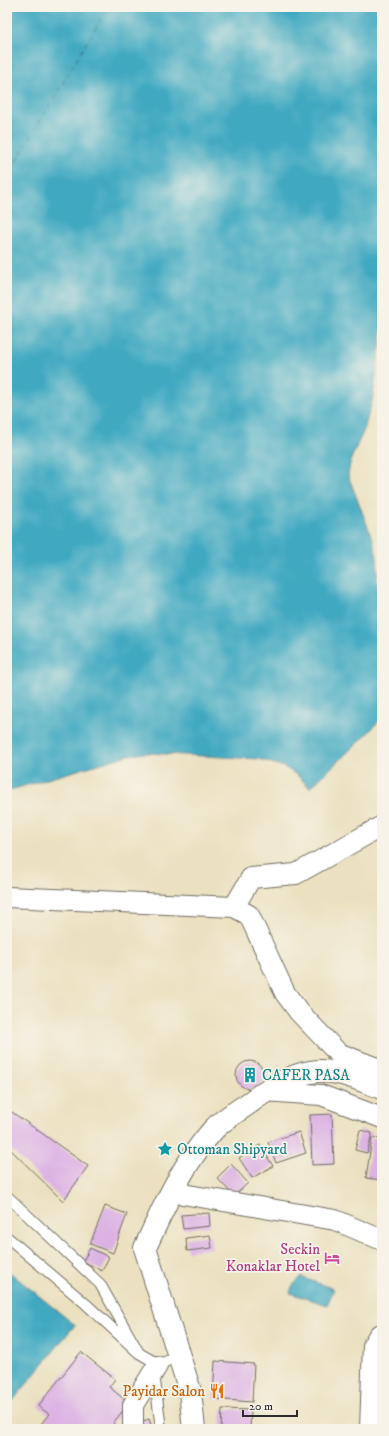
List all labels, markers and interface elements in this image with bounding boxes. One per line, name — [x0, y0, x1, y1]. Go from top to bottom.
building icon: CAFER PASA — [241, 1066, 259, 1084]
place label: CAFER PASA — [262, 1066, 350, 1085]
place icon: Ottoman Shipyard — [156, 1140, 174, 1158]
place label: Ottoman Shipyard — [177, 1140, 287, 1159]
place label: Seckin Konaklar Hotel — [226, 1240, 320, 1276]
hotel icon: Seckin Konaklar Hotel — [323, 1249, 341, 1267]
place label: Payidar Salon — [123, 1382, 205, 1401]
restaurant icon: Payidar Salon — [208, 1382, 226, 1400]
scale bar — [243, 1392, 297, 1418]
text: 20 m — [249, 1399, 273, 1414]

